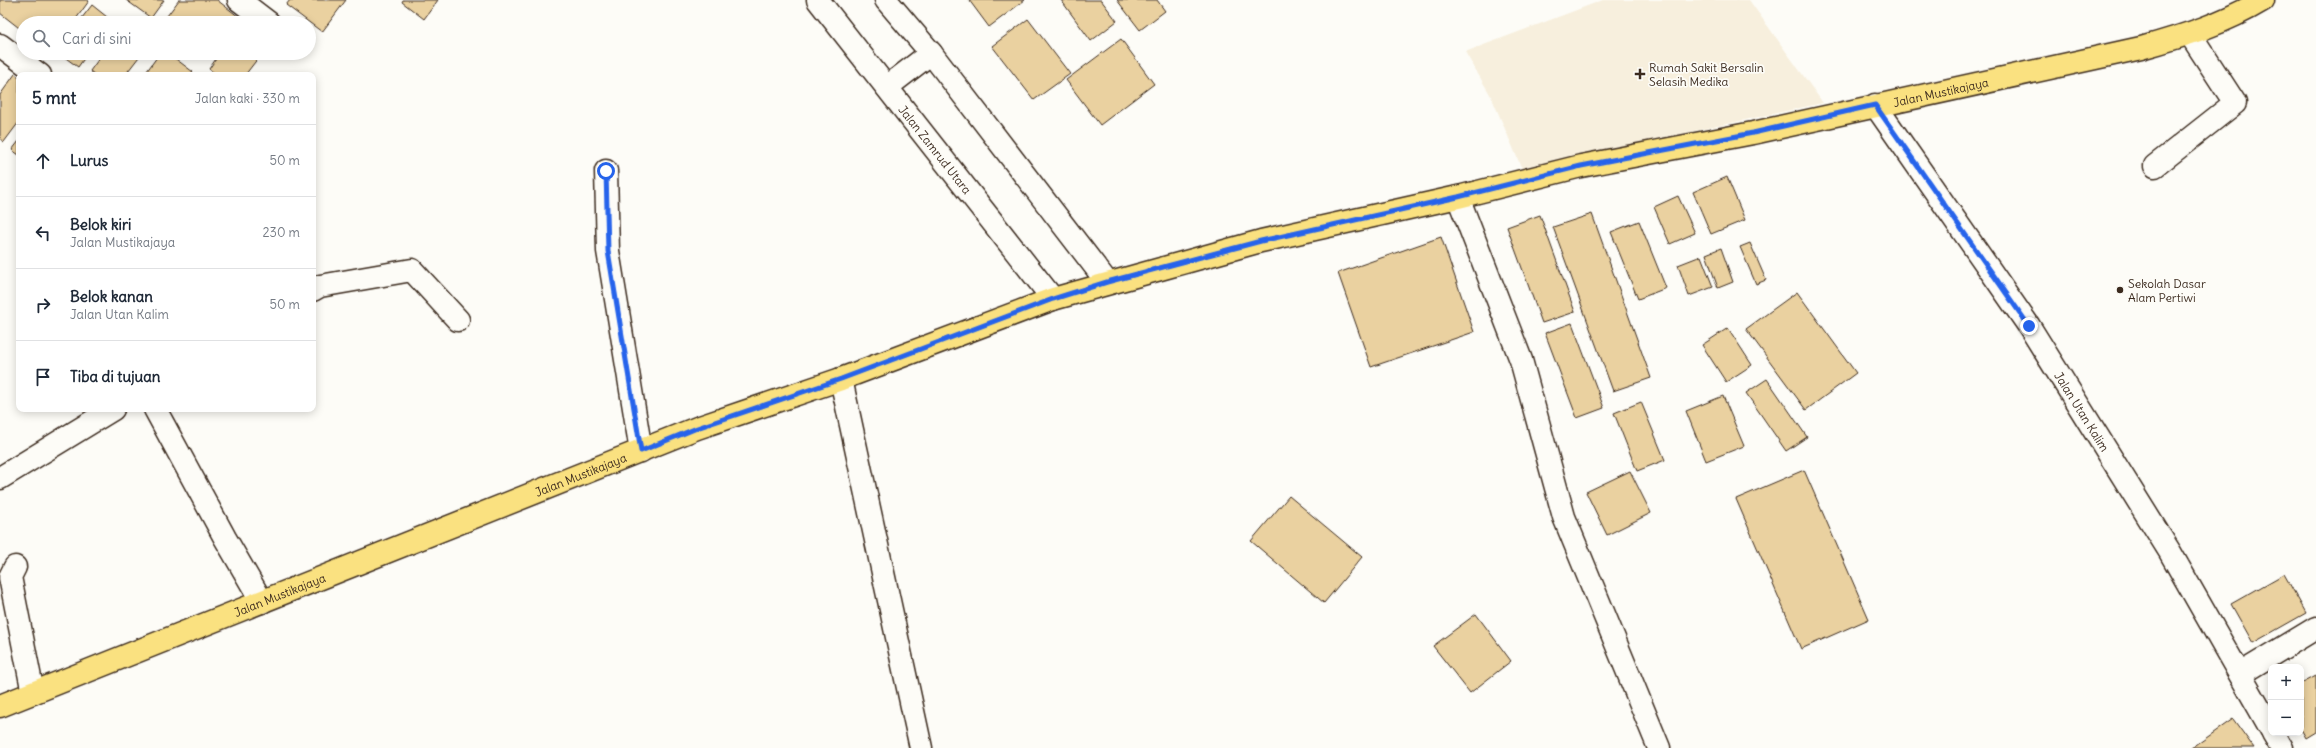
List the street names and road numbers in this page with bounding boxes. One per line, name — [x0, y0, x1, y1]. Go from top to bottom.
street label: Jalan Mustikajaya — [1892, 74, 1990, 110]
street label: Jalan Zamrud Utara — [896, 102, 975, 197]
street label: Jalan Utan Kalim — [2052, 369, 2113, 455]
street label: Jalan Mustikajaya — [533, 449, 629, 499]
street label: Jalan Mustikajaya — [232, 569, 328, 619]

